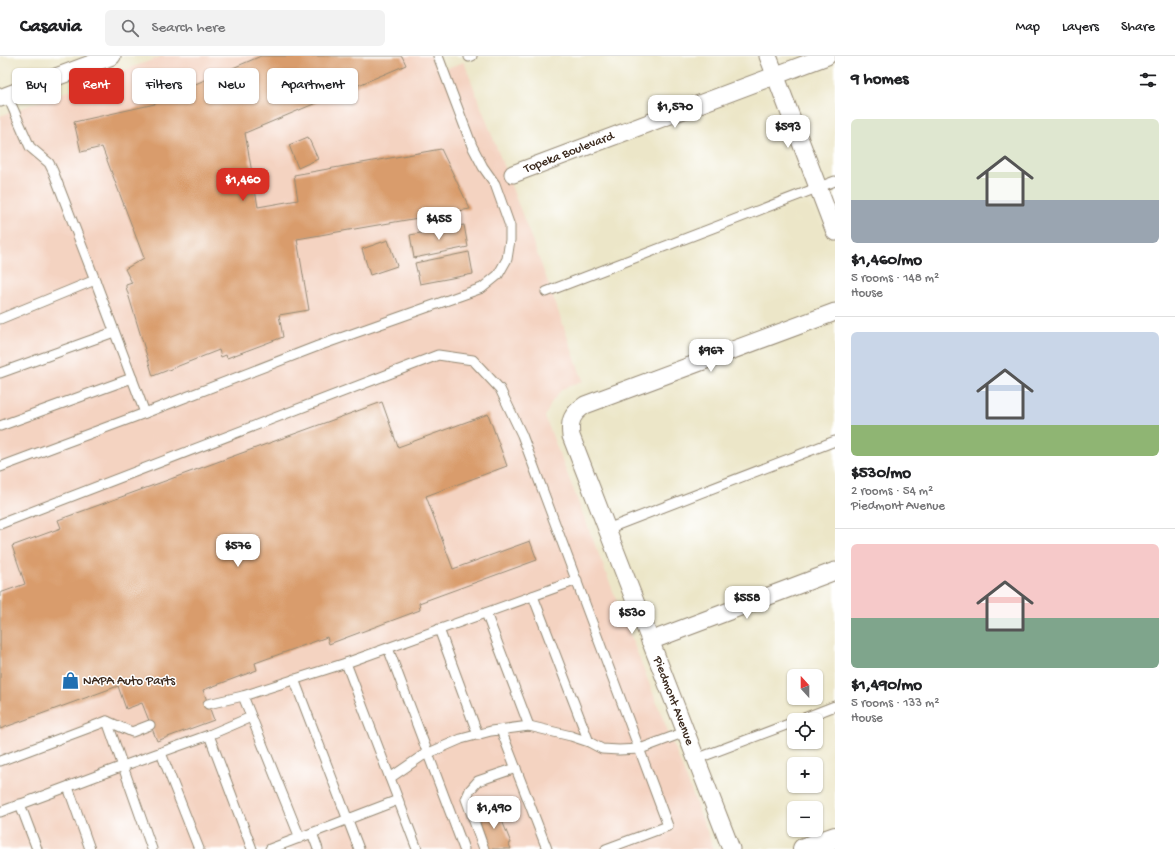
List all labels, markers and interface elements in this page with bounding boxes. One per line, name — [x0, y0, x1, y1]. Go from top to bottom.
search box — [105, 10, 385, 46]
text: Casavia — [20, 16, 81, 39]
icon: search — [119, 17, 141, 39]
text: Search here — [151, 19, 225, 37]
text: Map — [1016, 19, 1040, 36]
text: Layers — [1062, 19, 1099, 36]
text: Share — [1121, 19, 1155, 36]
chip: Buy — [12, 68, 61, 104]
chip: Rent — [69, 68, 124, 104]
chip: Filters — [132, 68, 196, 104]
chip: New — [204, 68, 259, 104]
chip: Apartment — [267, 68, 358, 104]
icon: filters — [1137, 69, 1159, 91]
text: 9 homes — [851, 70, 909, 90]
pin: $1,570 — [642, 95, 708, 129]
text: $1,570 — [657, 100, 693, 115]
pin: $593 — [764, 115, 812, 149]
text: $593 — [775, 120, 801, 135]
street label: Topeka Boulevard — [521, 128, 617, 177]
icon: home — [969, 145, 1041, 217]
pin: $1,460 — [210, 168, 276, 202]
text: $1,460 — [225, 173, 261, 188]
pin: $455 — [415, 207, 463, 241]
text: $455 — [426, 212, 452, 227]
text: $1,460/mo — [851, 251, 922, 271]
text: 5 rooms · 148 m² — [851, 271, 939, 286]
text: House — [851, 286, 883, 301]
pin: $967 — [687, 339, 735, 373]
text: $967 — [698, 344, 724, 359]
icon: home — [969, 358, 1041, 430]
text: $530/mo — [851, 464, 911, 484]
text: 2 rooms · 54 m² — [851, 484, 933, 499]
text: Piedmont Avenue — [851, 499, 945, 514]
pin: $576 — [214, 534, 262, 568]
text: $576 — [225, 539, 251, 554]
icon: home — [969, 570, 1041, 642]
pin: $558 — [723, 586, 771, 620]
text: $558 — [734, 591, 760, 606]
pin: $530 — [608, 601, 656, 635]
text: $530 — [619, 606, 645, 621]
street label: Piedmont Avenue — [649, 654, 697, 748]
north arrow — [787, 669, 823, 705]
map controls — [787, 669, 823, 837]
shop icon: NAPA Auto Parts — [60, 671, 80, 691]
place label: NAPA Auto Parts — [83, 674, 176, 689]
text: $1,490/mo — [851, 676, 922, 696]
text: 5 rooms · 133 m² — [851, 696, 939, 711]
text: House — [851, 711, 883, 726]
button: locate — [787, 713, 823, 749]
button: + — [787, 757, 823, 793]
pin: $1,490 — [461, 796, 527, 830]
text: $1,490 — [476, 801, 512, 816]
button: − — [787, 801, 823, 837]

